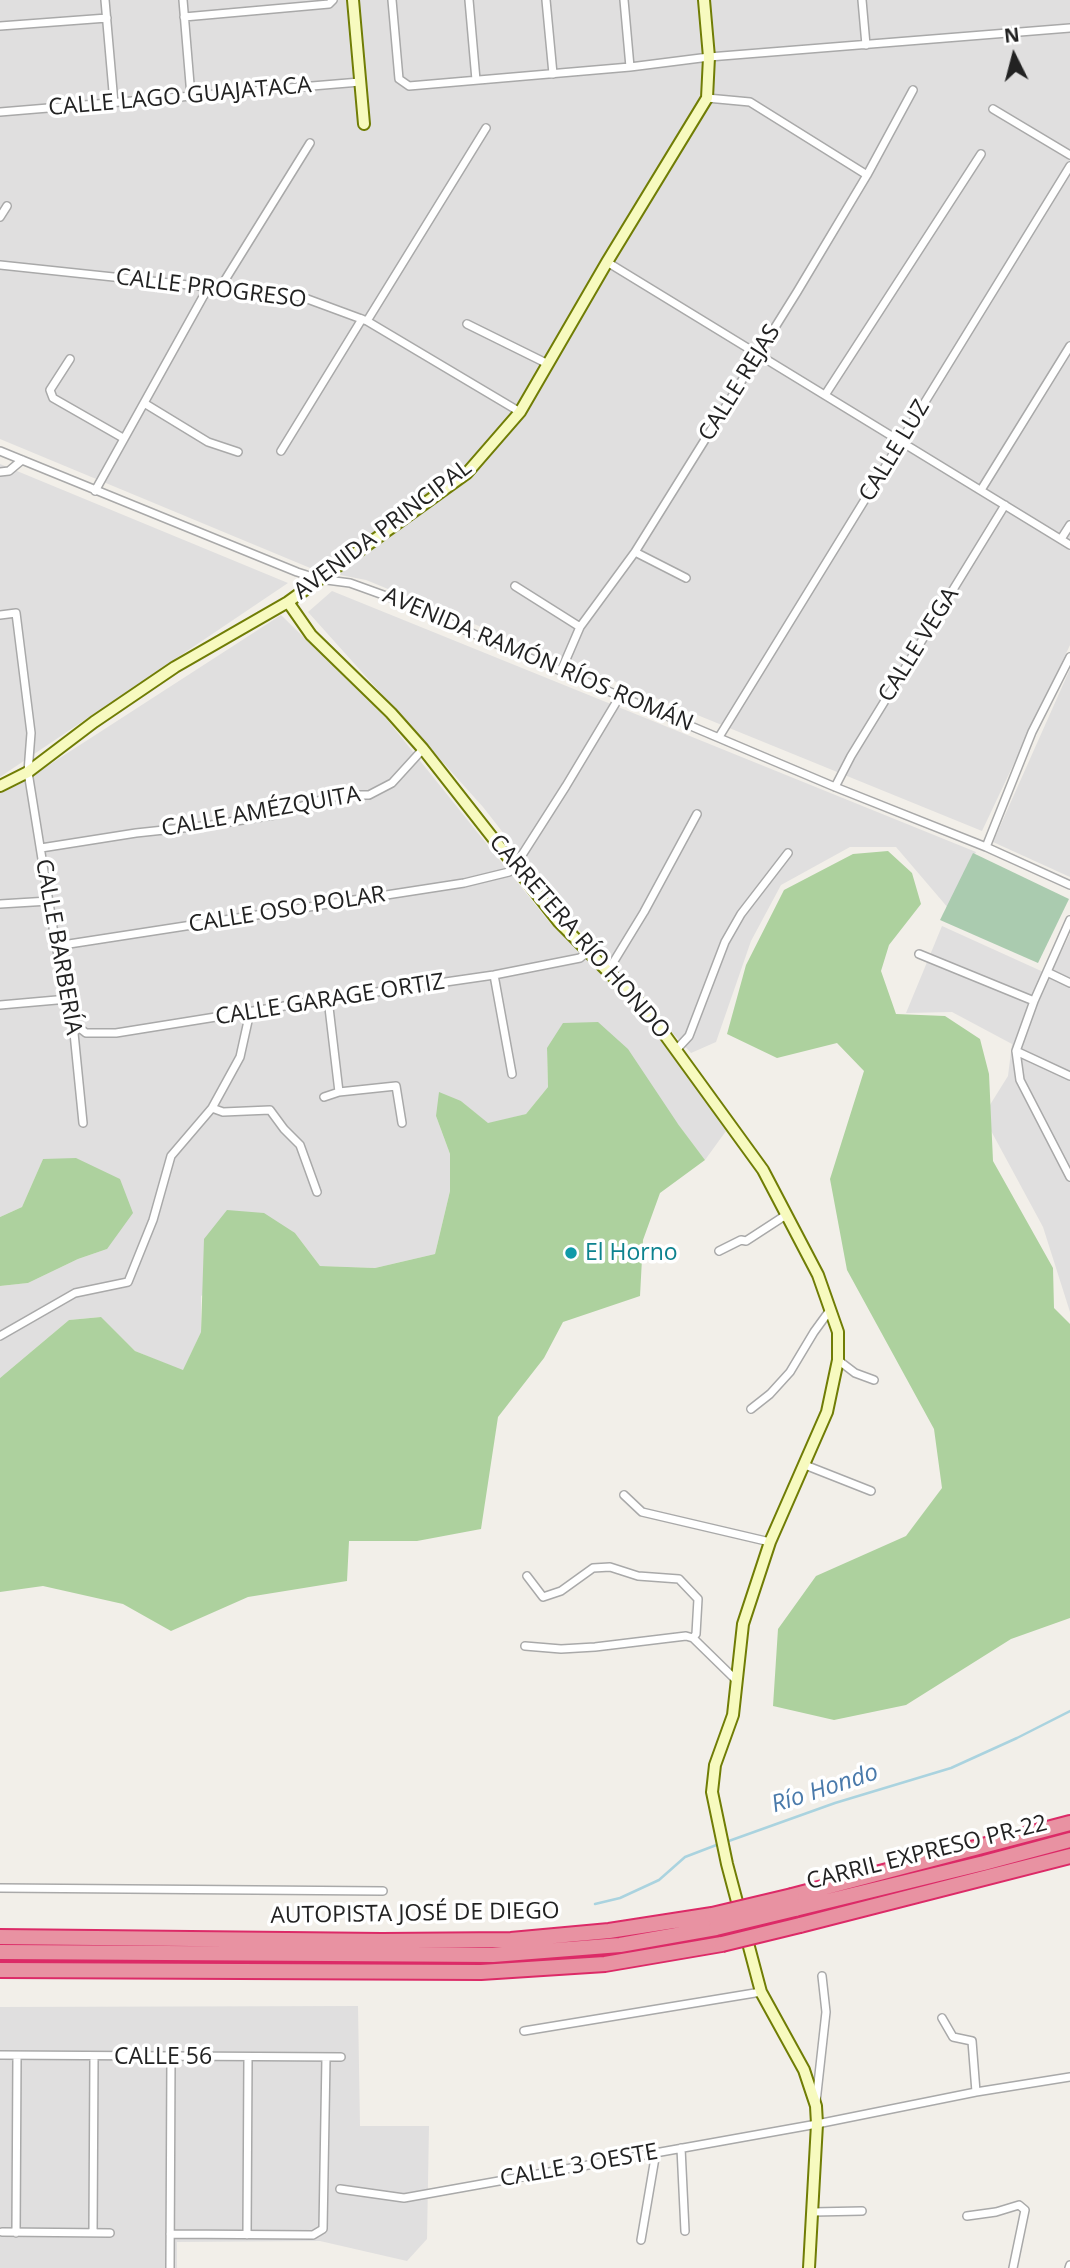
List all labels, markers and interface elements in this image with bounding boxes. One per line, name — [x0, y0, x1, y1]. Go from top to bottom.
north arrow — [979, 21, 1049, 91]
text: N — [1003, 21, 1021, 49]
street label: CALLE LAGO GUAJATACA — [47, 72, 313, 122]
street label: CALLE PROGRESO — [114, 264, 308, 314]
street label: CALLE REJAS — [693, 320, 787, 446]
street label: CALLE LUZ — [854, 395, 936, 507]
street label: AVENIDA PRINCIPAL — [289, 454, 477, 606]
street label: AVENIDA RAMÓN RÍOS ROMÁN — [379, 582, 697, 738]
street label: CALLE VEGA — [873, 583, 965, 707]
street label: CALLE AMÉZQUITA — [160, 781, 362, 843]
street label: CARRETERA RÍO HONDO — [483, 829, 675, 1045]
street label: CALLE BARBERÍA — [29, 857, 87, 1037]
street label: CALLE OSO POLAR — [187, 881, 387, 939]
street label: CALLE GARAGE ORTIZ — [213, 968, 447, 1032]
place label: El Horno — [585, 1239, 678, 1267]
marker: El Horno — [563, 1245, 579, 1261]
water label: Río Hondo — [768, 1758, 882, 1820]
street label: CARRIL EXPRESO PR-22 — [804, 1810, 1050, 1896]
street label: AUTOPISTA JOSÉ DE DIEGO — [270, 1898, 560, 1930]
street label: CALLE 56 — [114, 2043, 212, 2071]
street label: CALLE 3 OESTE — [498, 2139, 660, 2193]

